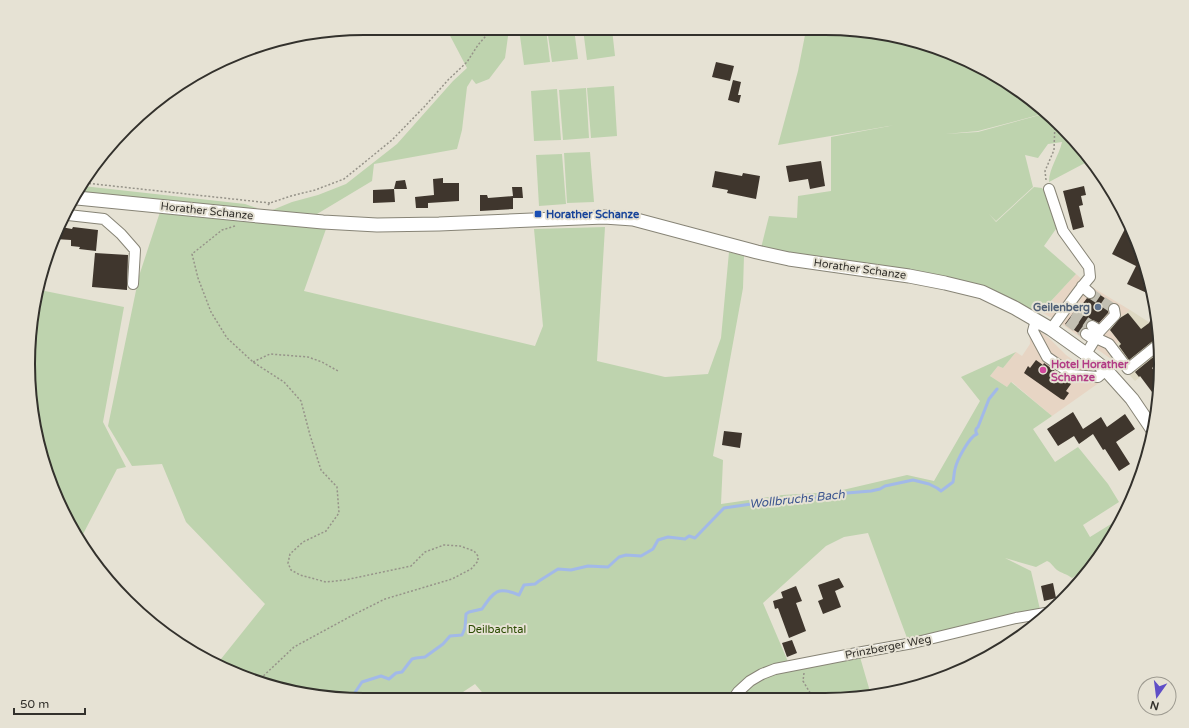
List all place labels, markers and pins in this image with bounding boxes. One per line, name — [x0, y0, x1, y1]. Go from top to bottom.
place label: Horather Schanze — [546, 208, 640, 221]
marker: Horather Schanze — [533, 209, 543, 219]
place label: Geilenberg — [1033, 301, 1090, 315]
marker: Geilenberg — [1093, 302, 1103, 312]
place label: Hotel Horather Schanze — [1051, 358, 1129, 384]
marker: Hotel Horather Schanze — [1038, 365, 1048, 375]

